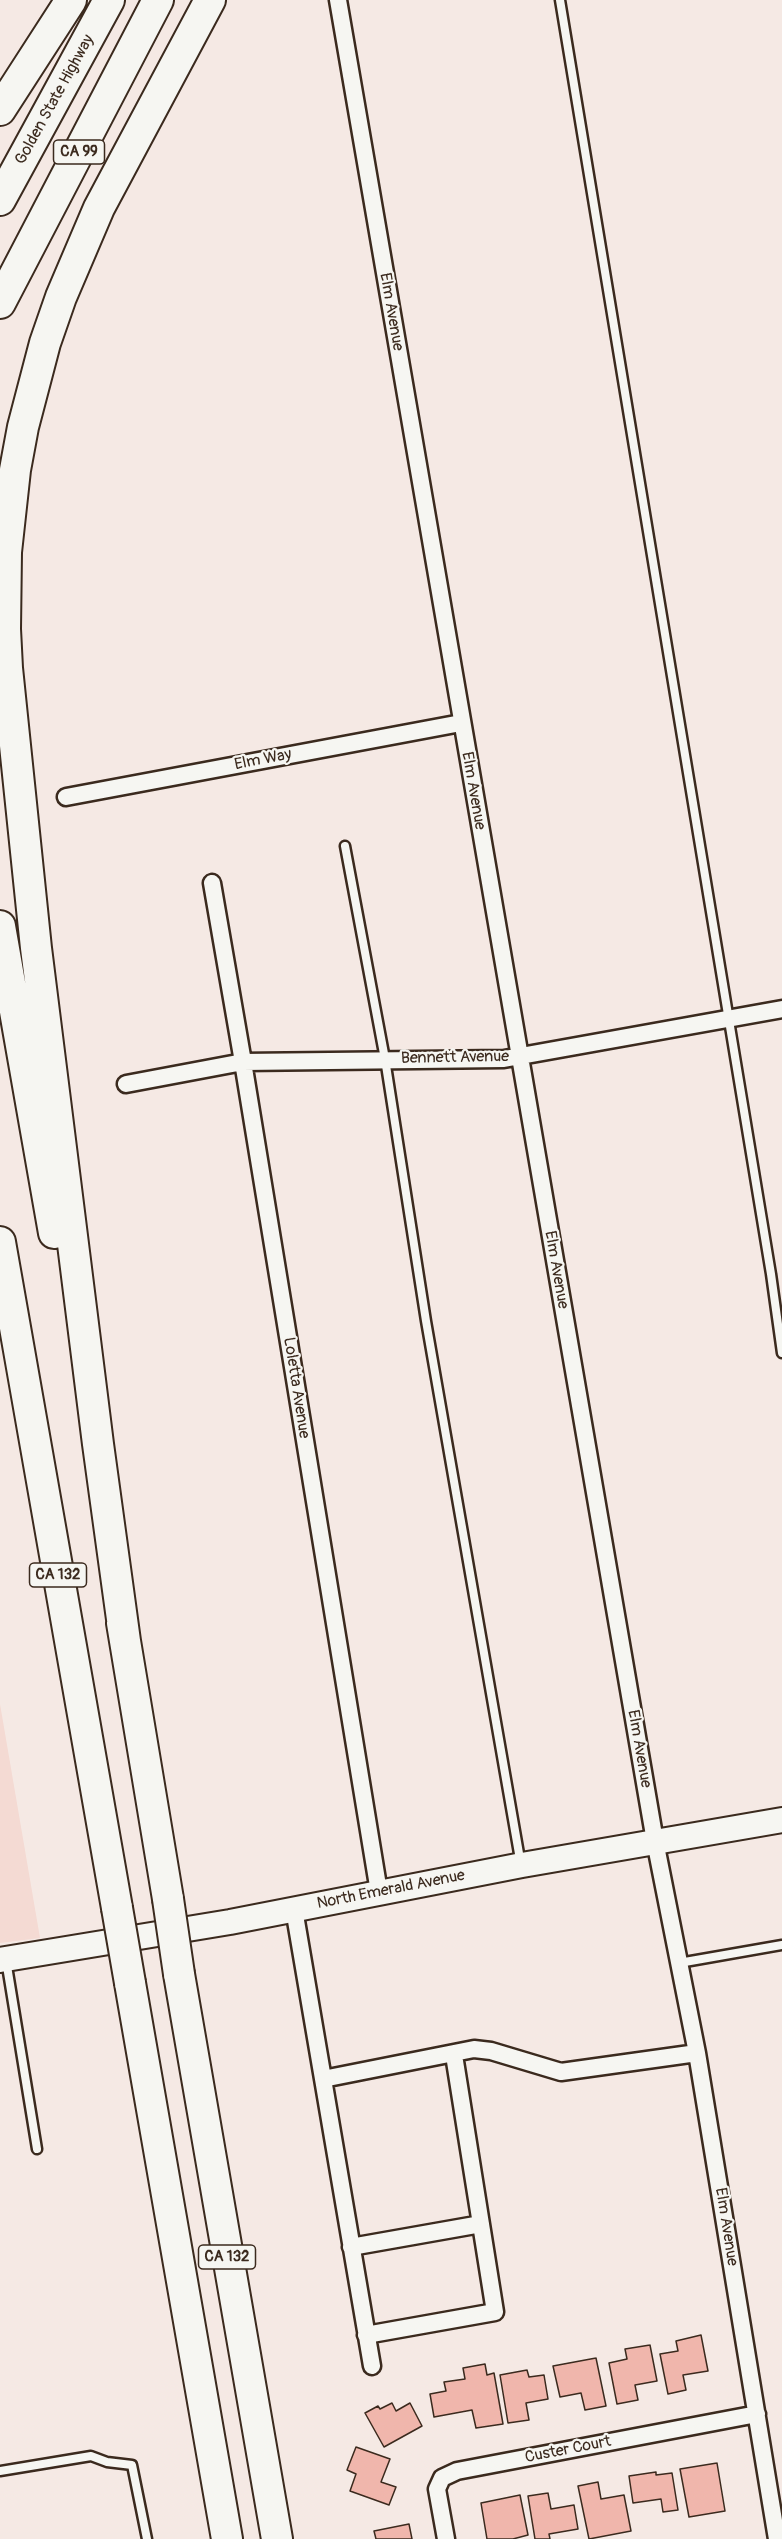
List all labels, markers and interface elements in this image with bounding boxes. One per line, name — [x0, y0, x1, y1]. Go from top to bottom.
street label: Golden State Highway — [11, 32, 99, 168]
road number: CA 99 — [54, 140, 104, 164]
street label: Elm Avenue — [375, 271, 407, 353]
street label: Elm Way — [233, 745, 293, 775]
street label: Elm Avenue — [457, 750, 489, 832]
street label: Bennett Avenue — [401, 1047, 509, 1069]
street label: Elm Avenue — [540, 1229, 572, 1311]
street label: Loletta Avenue — [279, 1336, 313, 1440]
road number: CA 132 — [29, 1563, 86, 1587]
street label: Elm Avenue — [623, 1708, 655, 1790]
street label: North Emerald Avenue — [315, 1866, 467, 1914]
street label: Elm Avenue — [710, 2186, 742, 2268]
road number: CA 132 — [198, 2245, 256, 2269]
street label: Custer Court — [523, 2432, 613, 2468]

